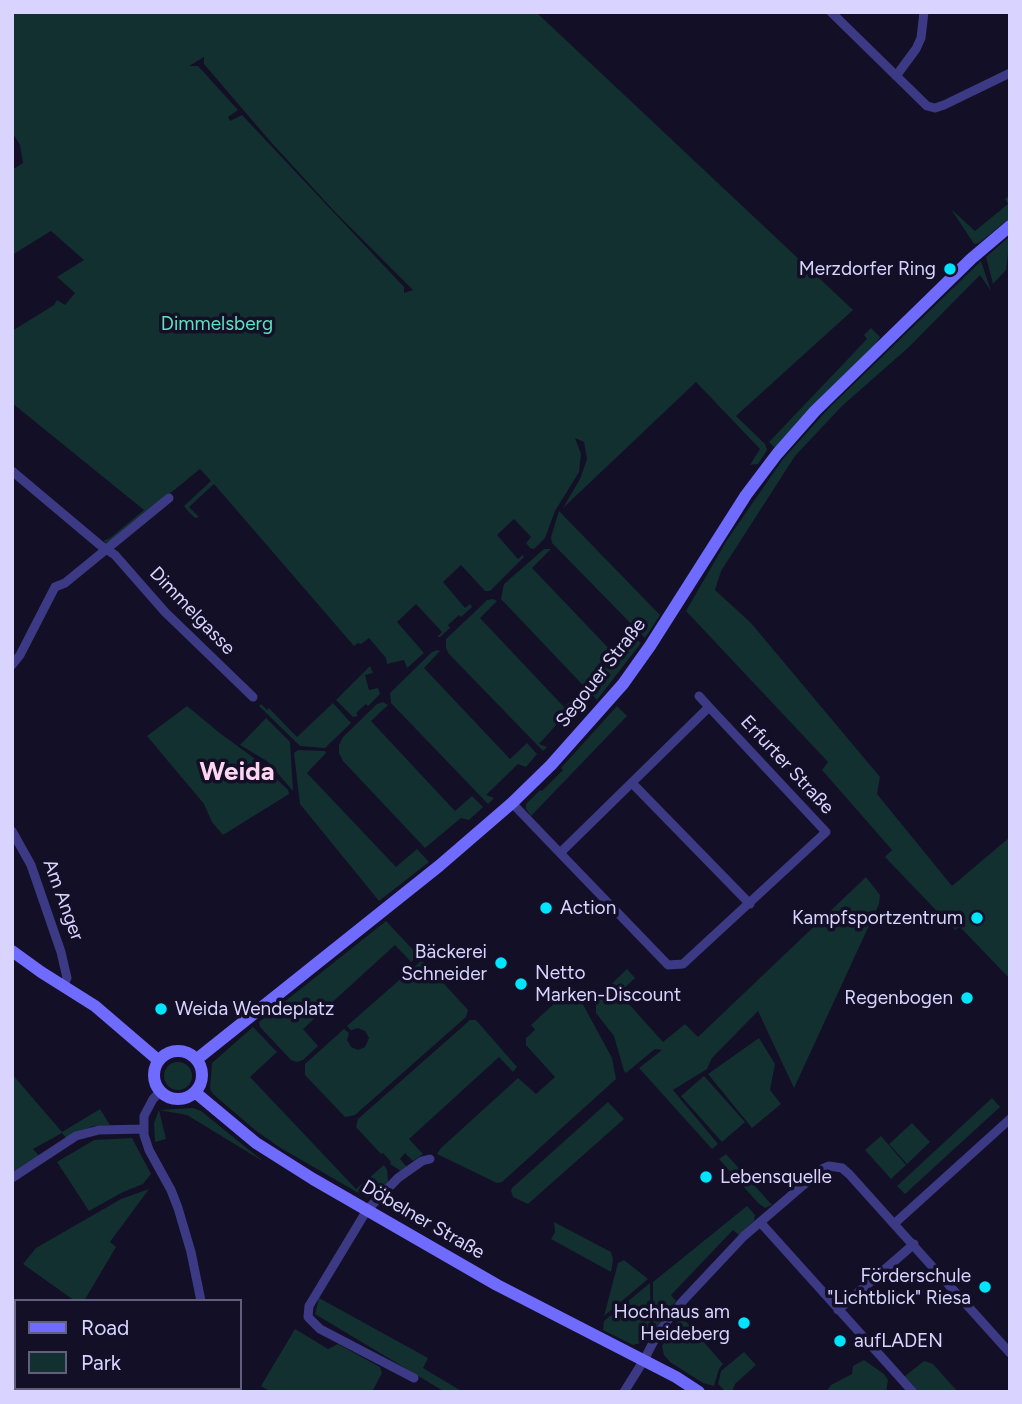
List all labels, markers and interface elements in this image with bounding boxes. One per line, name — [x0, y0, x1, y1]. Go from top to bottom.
place label: Merzdorfer Ring — [799, 258, 936, 280]
marker: Merzdorfer Ring — [942, 261, 958, 277]
park label: Dimmelsberg — [161, 313, 273, 335]
street label: Dimmelgasse — [144, 562, 240, 660]
street label: Segouer Straße — [551, 614, 651, 732]
street label: Erfurter Straße — [736, 711, 838, 819]
district label: Weida — [199, 756, 275, 788]
street label: Am Anger — [38, 856, 88, 944]
place label: Action — [560, 897, 616, 919]
marker: Action — [538, 900, 554, 916]
place label: Kampfsportzentrum — [792, 907, 963, 929]
marker: Kampfsportzentrum — [969, 910, 985, 926]
place label: Bäckerei Schneider — [401, 941, 487, 985]
marker: Bäckerei Schneider — [493, 955, 509, 971]
place label: Netto Marken-Discount — [535, 962, 681, 1006]
marker: Netto Marken-Discount — [513, 976, 529, 992]
place label: Regenbogen — [844, 987, 953, 1009]
marker: Regenbogen — [959, 990, 975, 1006]
place label: Weida Wendeplatz — [175, 998, 334, 1020]
marker: Weida Wendeplatz — [153, 1001, 169, 1017]
place label: Lebensquelle — [720, 1166, 832, 1188]
marker: Lebensquelle — [698, 1169, 714, 1185]
street label: Döbelner Straße — [358, 1176, 488, 1264]
place label: Förderschule "Lichtblick" Riesa — [827, 1265, 971, 1309]
marker: Förderschule "Lichtblick" Riesa — [977, 1279, 993, 1295]
legend — [14, 1299, 242, 1390]
place label: Hochhaus am Heideberg — [614, 1301, 730, 1345]
text: Road — [81, 1315, 129, 1340]
marker: Hochhaus am Heideberg — [736, 1315, 752, 1331]
place label: aufLADEN — [854, 1330, 943, 1352]
marker: aufLADEN — [832, 1333, 848, 1349]
text: Park — [81, 1350, 121, 1375]

